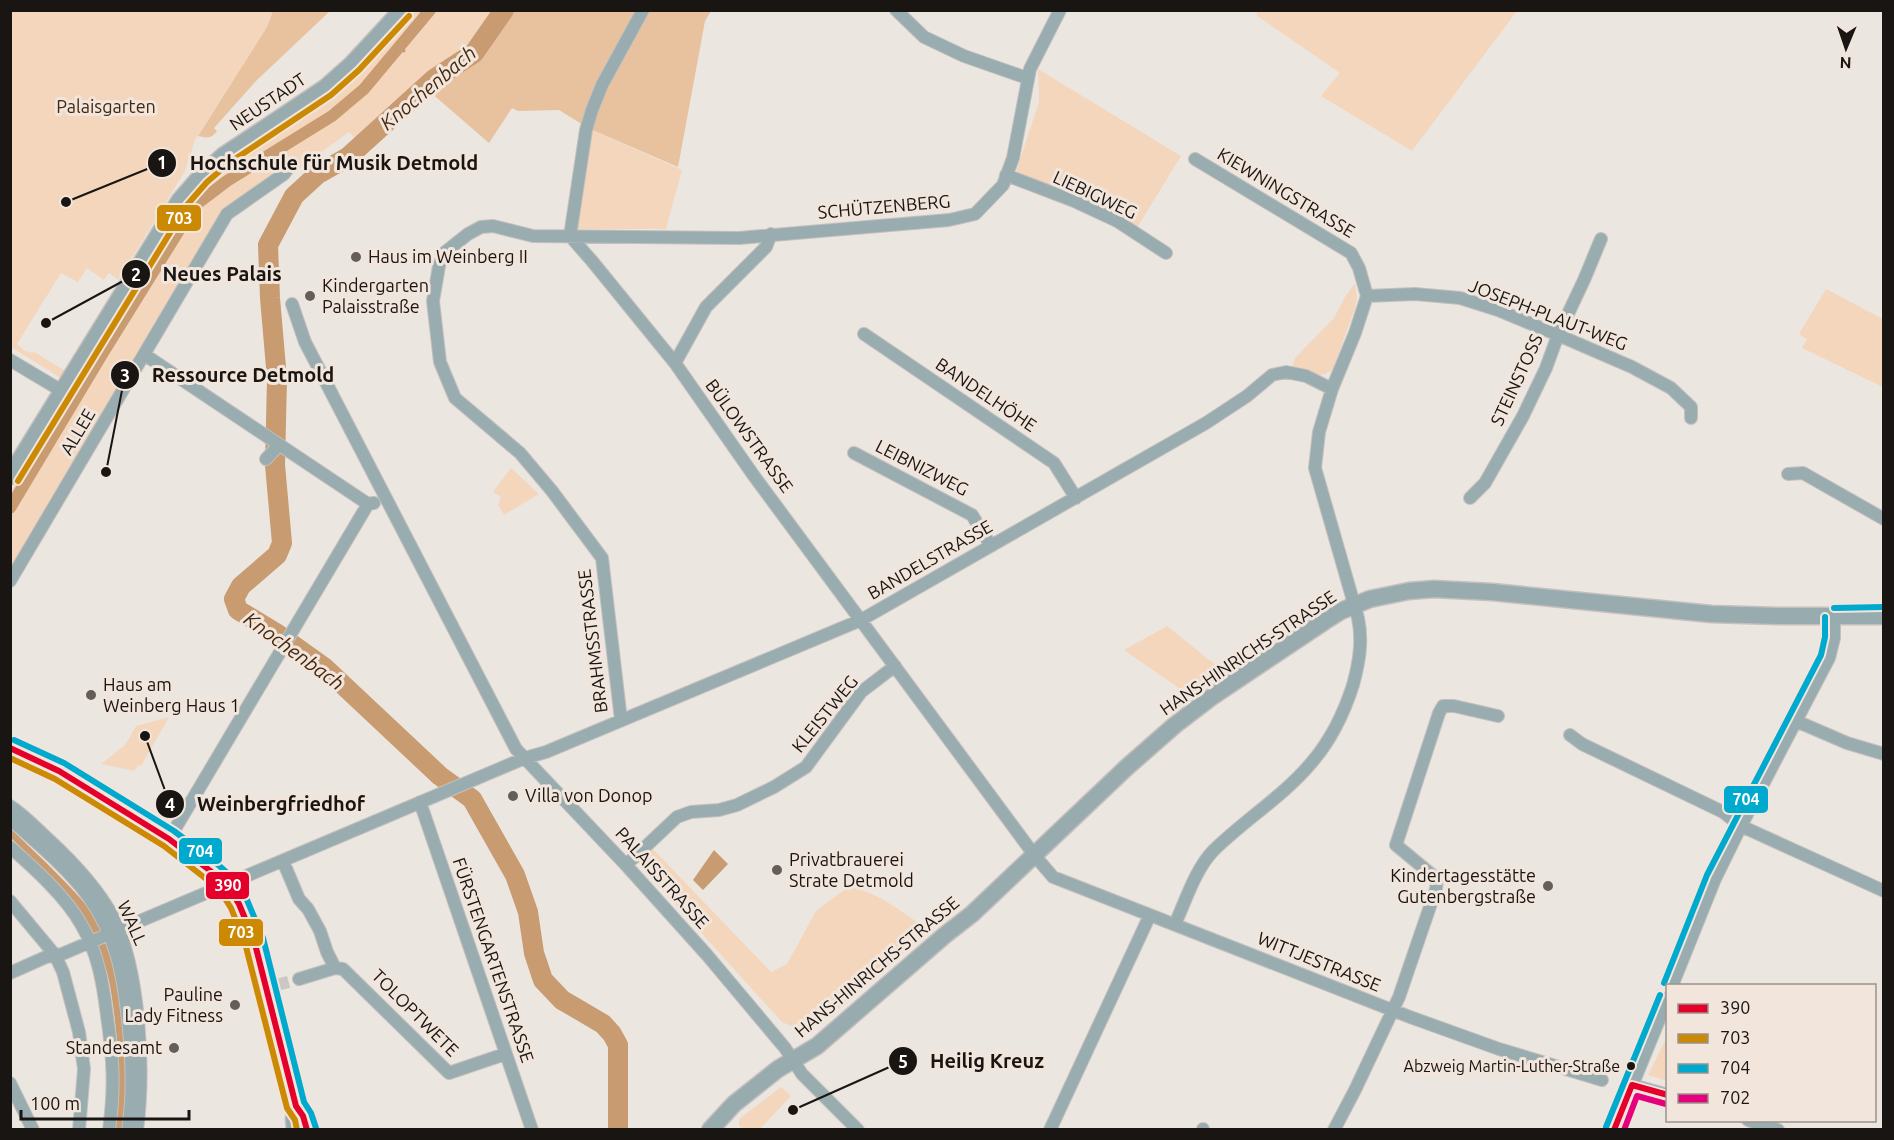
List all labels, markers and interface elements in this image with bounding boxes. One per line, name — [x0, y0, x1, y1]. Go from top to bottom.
north arrow — [1816, 18, 1876, 78]
water label: Knochenbach — [375, 41, 480, 134]
text: N — [1839, 54, 1852, 72]
street label: NEUSTADT — [226, 68, 309, 134]
park label: Palaisgarten — [56, 96, 156, 116]
street label: KIEWNINGSTRASSE — [1214, 143, 1359, 241]
callout: Hochschule für Musik Detmold — [147, 144, 490, 182]
text: Hochschule für Musik Detmold — [190, 151, 478, 174]
text: 1 — [157, 152, 167, 172]
street label: LIEBIGWEG — [1050, 166, 1141, 222]
street label: SCHÜTZENBERG — [817, 190, 951, 222]
line badge: 703 — [156, 204, 202, 232]
text: 703 — [165, 209, 193, 227]
place label: Haus im Weinberg II — [368, 246, 528, 266]
marker: Haus im Weinberg II — [349, 250, 363, 264]
callout: Neues Palais — [121, 255, 294, 293]
text: Neues Palais — [162, 262, 282, 285]
text: 2 — [131, 264, 141, 284]
place label: Kindergarten Palaisstraße — [322, 275, 429, 316]
street label: JOSEPH-PLAUT-WEG — [1466, 275, 1630, 354]
marker: Kindergarten Palaisstraße — [303, 289, 317, 303]
street label: STEINSTOSS — [1486, 331, 1546, 429]
street label: BANDELHÖHE — [932, 353, 1041, 435]
callout: Ressource Detmold — [110, 356, 346, 394]
text: Ressource Detmold — [152, 363, 334, 386]
text: 3 — [120, 365, 130, 385]
street label: BÜLOWSTRASSE — [702, 375, 798, 496]
street label: ALLEE — [56, 405, 99, 458]
street label: LEIBNIZWEG — [873, 435, 972, 499]
street label: BANDELSTRASSE — [864, 515, 995, 603]
street label: BRAHMSSTRASSE — [573, 568, 611, 714]
street label: HANS-HINRICHS-STRASSE — [1156, 586, 1339, 719]
water label: Knochenbach — [240, 607, 349, 695]
street label: KLEISTWEG — [787, 671, 861, 756]
place label: Haus am Weinberg Haus 1 — [103, 674, 240, 715]
marker: Haus am Weinberg Haus 1 — [84, 688, 98, 702]
callout: Weinbergfriedhof — [155, 785, 377, 823]
place label: Villa von Donop — [525, 785, 652, 805]
line badge: 704 — [1723, 785, 1769, 814]
marker: Villa von Donop — [506, 789, 520, 803]
text: 704 — [1732, 790, 1760, 808]
text: Weinbergfriedhof — [197, 792, 366, 815]
text: 4 — [165, 794, 175, 814]
street label: PALAISSTRASSE — [612, 823, 713, 932]
line badge: 704 — [178, 837, 223, 865]
text: 704 — [186, 842, 214, 860]
place label: Privatbrauerei Strate Detmold — [789, 849, 914, 890]
street label: FÜRSTENGARTENSTRASSE — [449, 855, 538, 1065]
marker: Privatbrauerei Strate Detmold — [770, 863, 784, 877]
place label: Kindertagesstätte Gutenbergstraße — [1390, 865, 1536, 906]
line badge: 390 — [205, 871, 250, 900]
text: 390 — [214, 876, 242, 894]
marker: Kindertagesstätte Gutenbergstraße — [1541, 879, 1555, 893]
street label: HANS-HINRICHS-STRASSE — [790, 892, 962, 1041]
street label: WALL — [114, 897, 151, 948]
line badge: 703 — [218, 918, 264, 947]
text: 703 — [227, 923, 255, 941]
street label: WITTJESTRASSE — [1255, 927, 1384, 995]
street label: TOLOPTWETE — [368, 965, 463, 1060]
place label: Pauline Lady Fitness — [124, 984, 223, 1025]
legend — [1666, 984, 1876, 1122]
text: 390 — [1720, 997, 1750, 1017]
marker: Pauline Lady Fitness — [228, 998, 242, 1012]
text: 703 — [1720, 1027, 1750, 1047]
place label: Standesamt — [66, 1037, 162, 1057]
marker: Standesamt — [167, 1041, 181, 1055]
callout: Heilig Kreuz — [888, 1042, 1056, 1080]
text: Heilig Kreuz — [930, 1049, 1044, 1072]
text: 5 — [898, 1051, 908, 1071]
place label: Abzweig Martin-Luther-Straße — [1404, 1057, 1620, 1075]
text: 704 — [1720, 1057, 1750, 1077]
marker: Abzweig Martin-Luther-Straße — [1625, 1060, 1637, 1072]
scale bar — [21, 1083, 189, 1121]
text: 702 — [1720, 1087, 1750, 1107]
text: 100 m — [30, 1093, 80, 1113]

